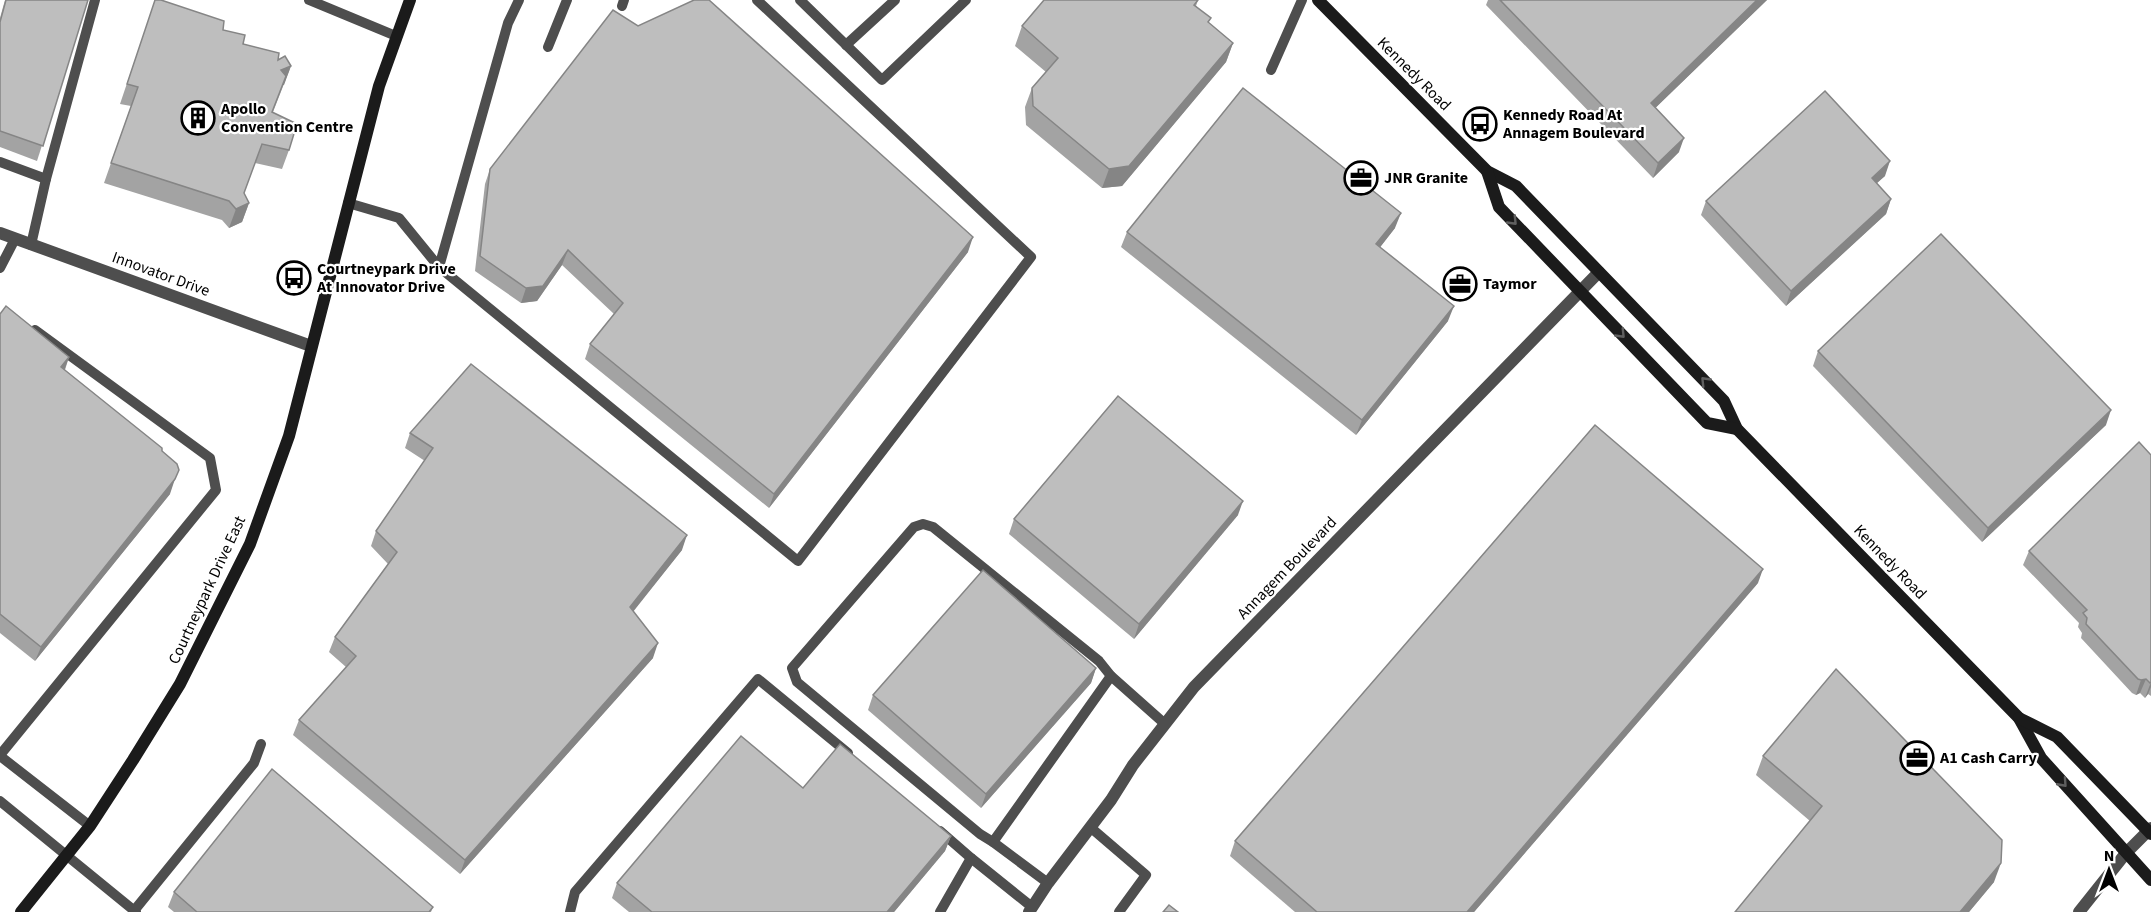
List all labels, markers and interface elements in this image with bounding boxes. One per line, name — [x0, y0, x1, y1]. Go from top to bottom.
street label: Kennedy Road — [1372, 32, 1456, 116]
place label: Apollo Convention Centre — [220, 98, 353, 138]
building icon: Apollo Convention Centre — [180, 100, 216, 136]
place label: Kennedy Road At Annagem Boulevard — [1502, 104, 1645, 144]
bus stop icon: Kennedy Road At Annagem Boulevard — [1462, 106, 1498, 142]
office icon: JNR Granite — [1343, 160, 1379, 196]
place label: JNR Granite — [1384, 167, 1468, 189]
one-way arrow — [1506, 215, 1517, 225]
street label: Innovator Drive — [109, 246, 213, 302]
place label: Courtneypark Drive At Innovator Drive — [316, 258, 456, 298]
bus stop icon: Courtneypark Drive At Innovator Drive — [276, 260, 312, 296]
office icon: Taymor — [1442, 266, 1478, 302]
place label: Taymor — [1483, 273, 1537, 295]
one-way arrow — [1614, 327, 1625, 337]
one-way arrow — [1701, 378, 1712, 388]
street label: Courtneypark Drive East — [163, 512, 251, 668]
street label: Annagem Boulevard — [1232, 512, 1342, 624]
street label: Kennedy Road — [1849, 520, 1931, 604]
office icon: A1 Cash Carry — [1899, 740, 1935, 776]
place label: A1 Cash Carry — [1939, 747, 2038, 769]
one-way arrow — [2056, 776, 2067, 787]
north arrow — [2079, 840, 2139, 900]
text: N — [2104, 845, 2114, 867]

